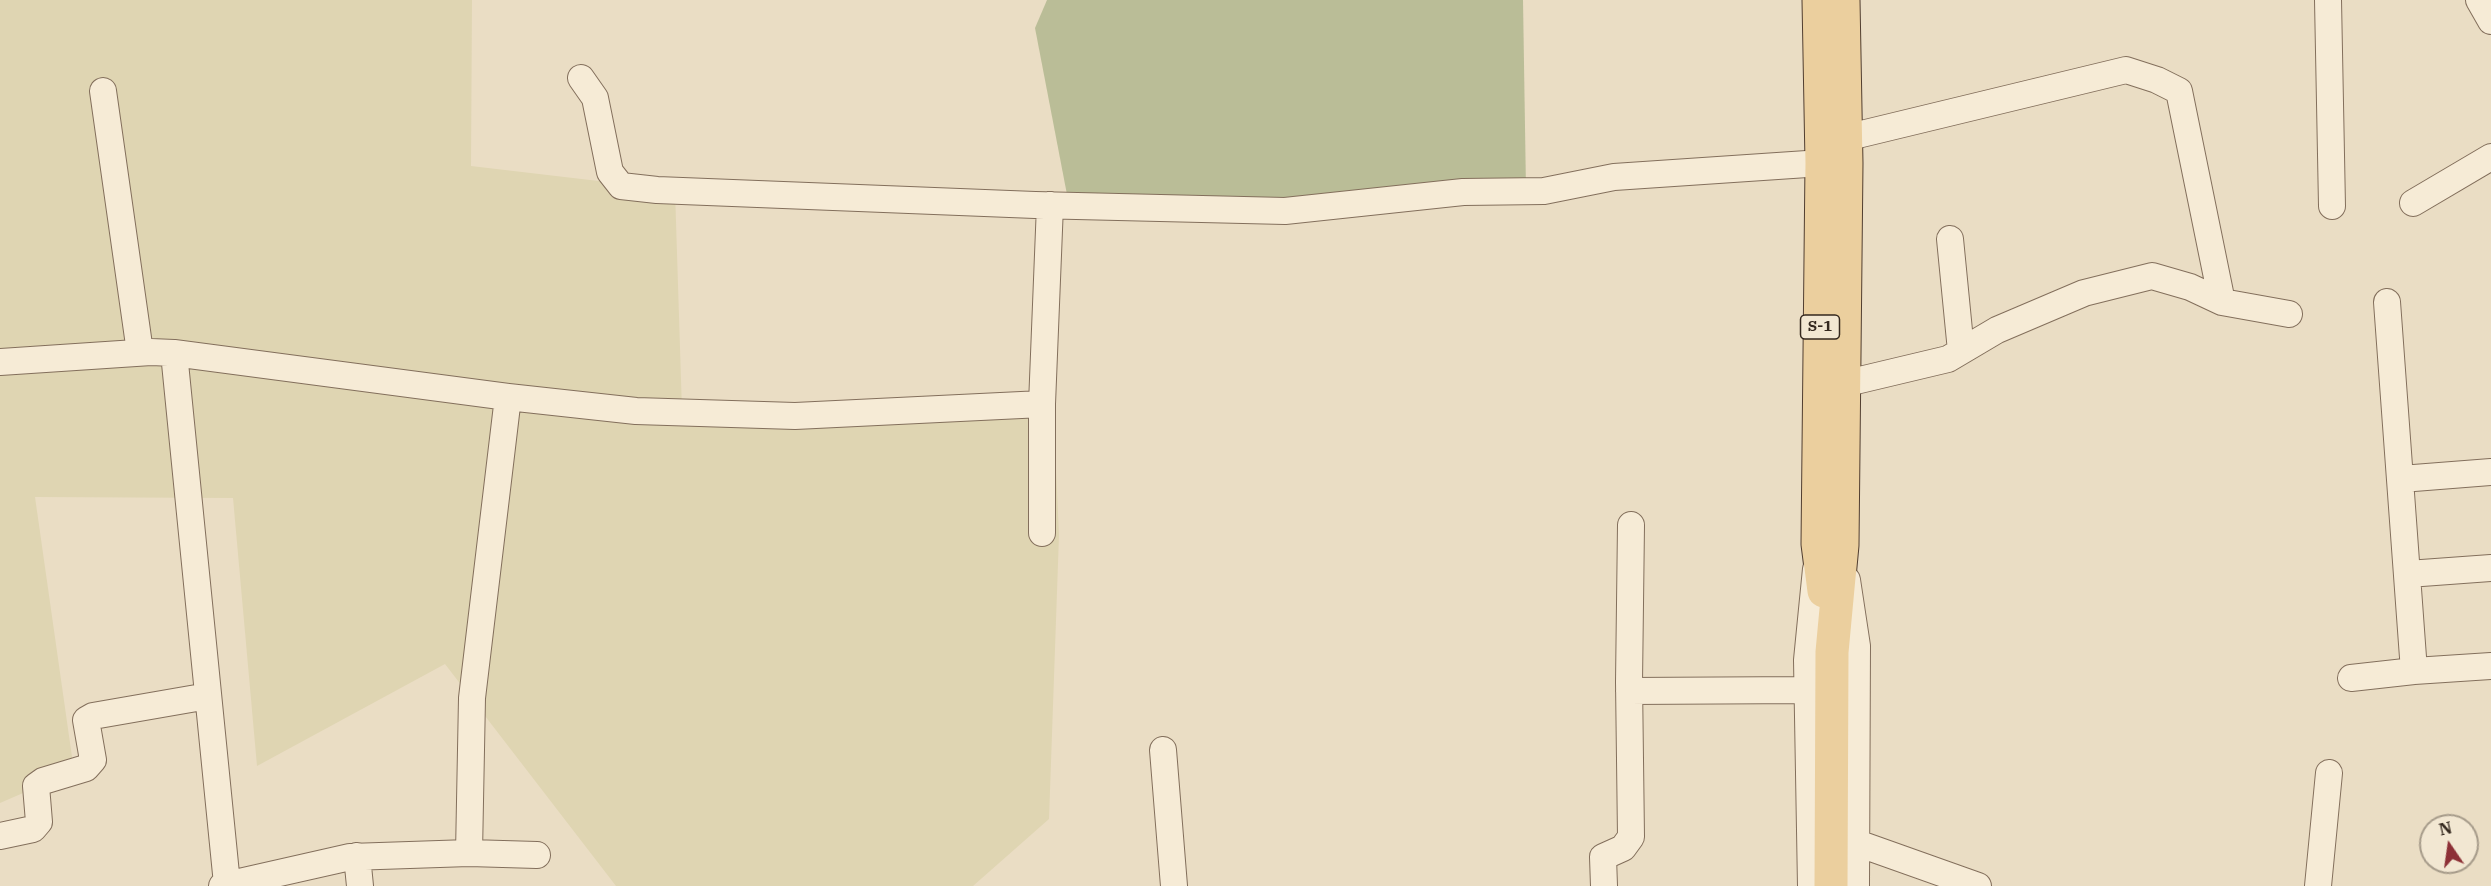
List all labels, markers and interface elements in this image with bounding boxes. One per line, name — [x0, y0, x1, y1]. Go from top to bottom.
road number: S-1 — [1800, 315, 1840, 339]
north arrow — [2419, 814, 2479, 874]
text: N — [2437, 817, 2454, 840]

